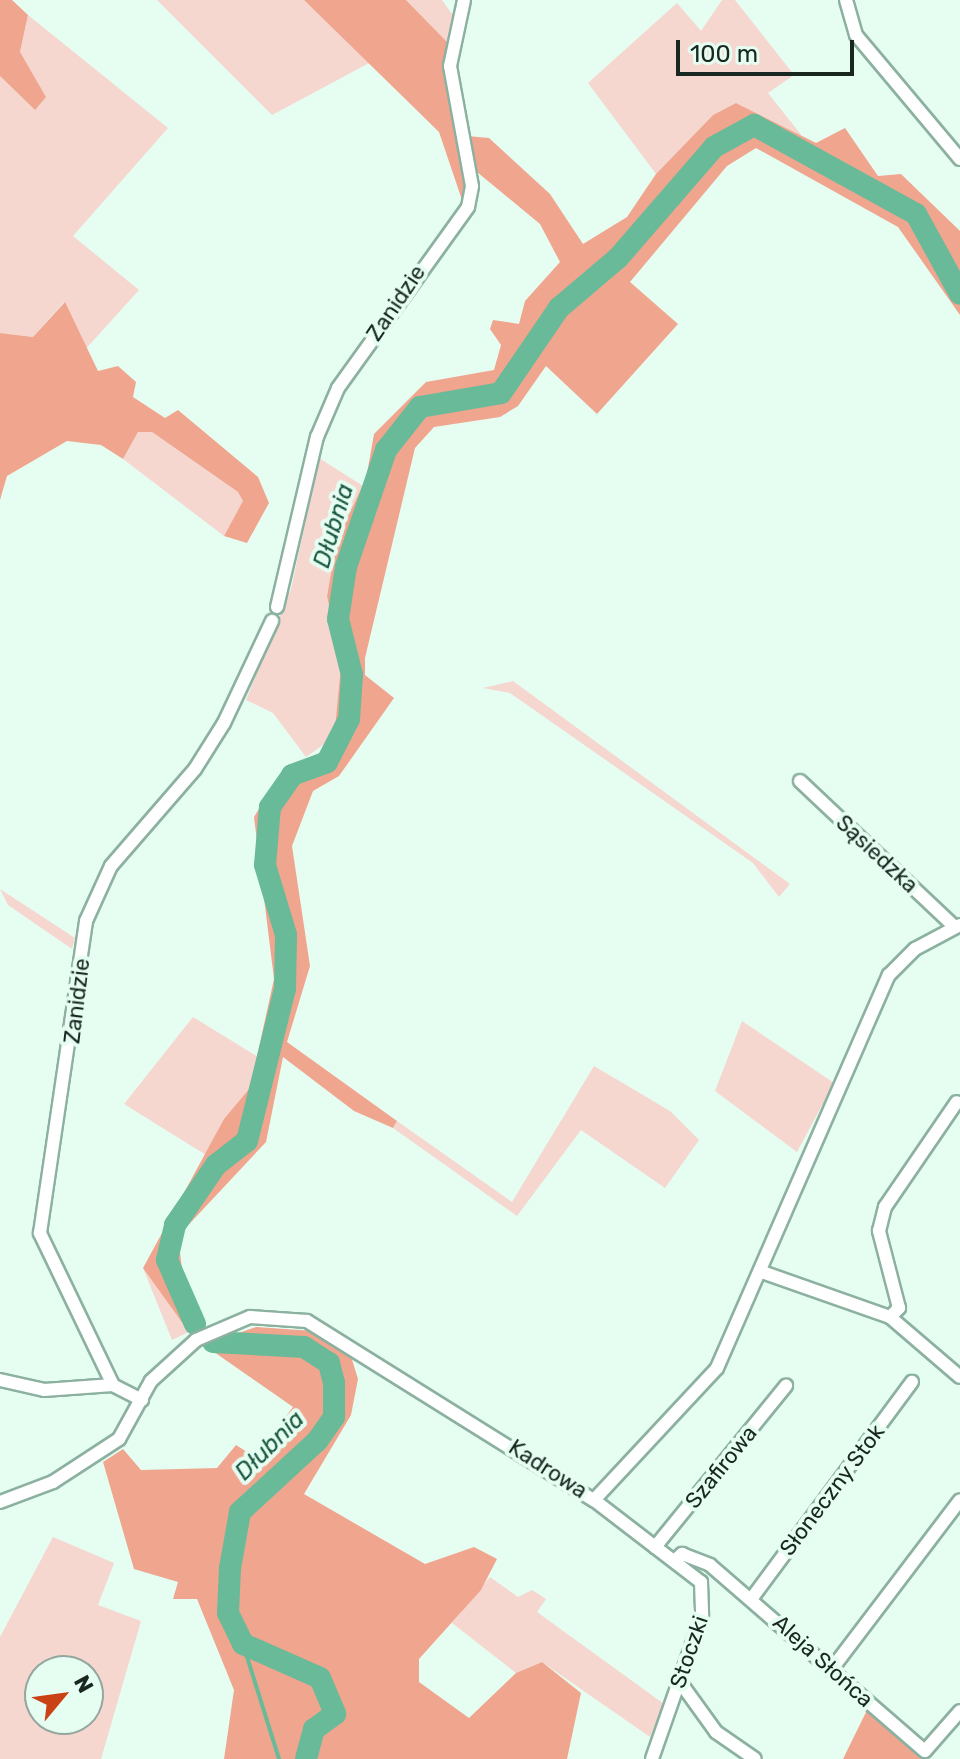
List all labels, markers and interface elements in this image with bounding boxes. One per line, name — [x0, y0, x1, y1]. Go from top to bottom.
scale bar — [680, 24, 858, 74]
text: 100 m — [690, 40, 758, 68]
street label: Zanidzie — [361, 260, 431, 346]
water label: Dłubnia — [308, 481, 360, 571]
street label: Sąsiedzka — [831, 809, 923, 899]
street label: Zanidzie — [59, 957, 95, 1045]
water label: Dłubnia — [229, 1405, 311, 1487]
street label: Słoneczny Stok — [774, 1419, 890, 1561]
street label: Szafirowa — [680, 1420, 762, 1514]
street label: Kadrowa — [504, 1434, 592, 1504]
street label: Aleja Słońca — [768, 1609, 878, 1713]
street label: Stoczki — [664, 1612, 714, 1692]
north arrow — [24, 1655, 104, 1735]
text: N — [68, 1671, 99, 1698]

